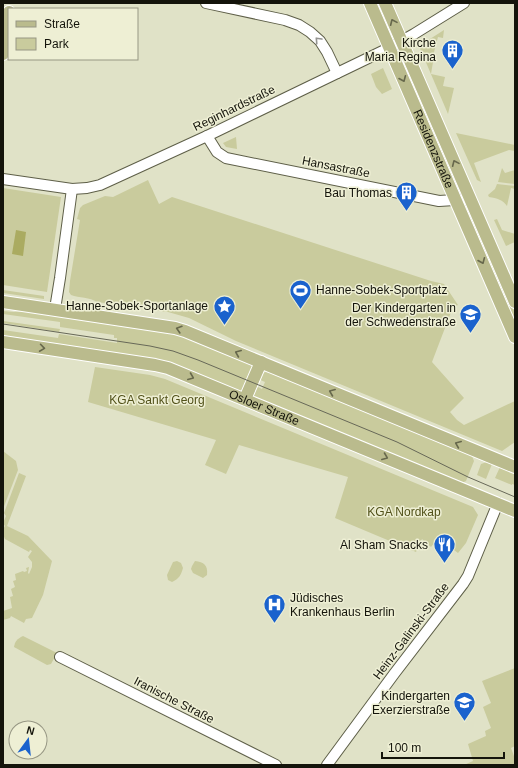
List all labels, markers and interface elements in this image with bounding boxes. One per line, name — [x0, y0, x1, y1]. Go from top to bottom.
legend — [8, 8, 138, 60]
text: Straße — [44, 17, 80, 31]
one-way arrow — [390, 19, 398, 26]
place label: Kirche Maria Regina — [365, 36, 436, 64]
text: Park — [44, 37, 70, 51]
one-way arrow — [315, 37, 322, 45]
building icon: Kirche Maria Regina — [439, 37, 465, 70]
one-way arrow — [398, 74, 406, 82]
street label: Reginhardstraße — [191, 82, 278, 134]
street label: Residenzstraße — [410, 107, 457, 191]
street label: Hansastraße — [301, 154, 371, 180]
one-way arrow — [452, 160, 460, 168]
building icon: Bau Thomas — [394, 180, 420, 213]
place label: Bau Thomas — [324, 186, 392, 200]
one-way arrow — [477, 256, 485, 264]
sports icon: Hanne-Sobek-Sportplatz — [288, 277, 314, 310]
place label: Hanne-Sobek-Sportplatz — [316, 283, 447, 297]
place icon: Hanne-Sobek-Sportanlage — [211, 293, 237, 326]
place label: Hanne-Sobek-Sportanlage — [66, 299, 208, 313]
place label: Der Kindergarten in der Schwedenstraße — [345, 301, 456, 329]
school or university icon: Der Kindergarten in der Schwedenstraße — [458, 302, 484, 335]
one-way arrow — [175, 325, 182, 334]
one-way arrow — [39, 343, 45, 352]
one-way arrow — [234, 349, 241, 357]
one-way arrow — [188, 373, 195, 381]
street label: Osloer Straße — [227, 387, 302, 428]
one-way arrow — [329, 388, 336, 396]
park label: KGA Sankt Georg — [109, 393, 205, 407]
one-way arrow — [454, 440, 461, 448]
one-way arrow — [381, 452, 389, 460]
park label: KGA Nordkap — [367, 505, 441, 519]
restaurant icon: Al Sham Snacks — [431, 532, 457, 565]
place label: Al Sham Snacks — [340, 538, 428, 552]
street label: Heinz-Galinski-Straße — [370, 580, 452, 682]
place label: Jüdisches Krankenhaus Berlin — [290, 591, 395, 619]
hospital icon: Jüdisches Krankenhaus Berlin — [261, 592, 287, 625]
street label: Iranische Straße — [132, 674, 217, 726]
place label: Kindergarten Exerzierstraße — [372, 689, 450, 717]
school or university icon: Kindergarten Exerzierstraße — [452, 690, 478, 723]
north arrow — [8, 720, 48, 760]
text: N — [25, 724, 36, 737]
scale bar — [382, 734, 504, 760]
text: 100 m — [388, 741, 421, 755]

